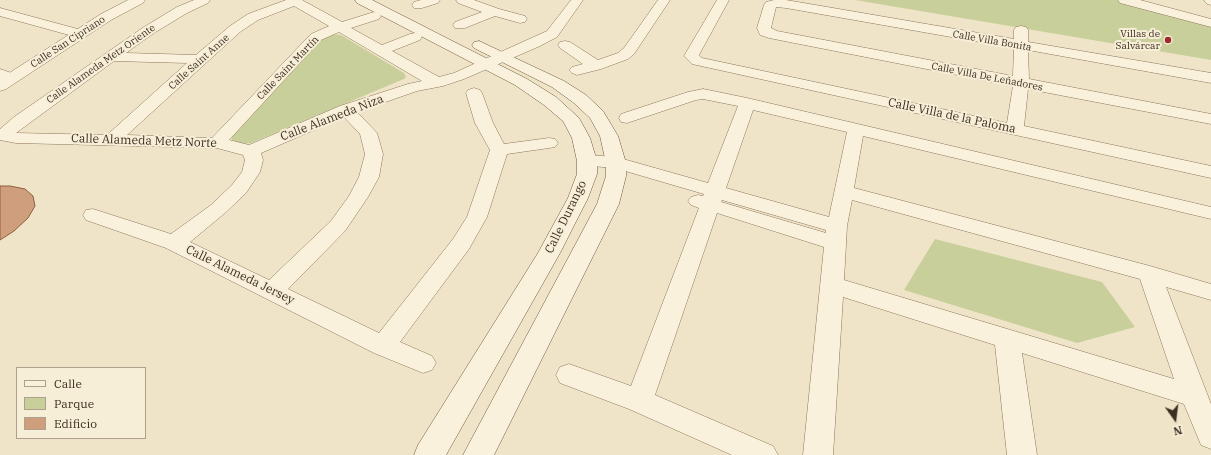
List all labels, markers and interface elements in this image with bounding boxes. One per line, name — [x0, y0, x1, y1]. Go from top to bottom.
street label: Calle San Cipriano — [28, 13, 108, 71]
street label: Calle Alameda Metz Oriente — [44, 22, 158, 106]
street label: Calle Villa Bonita — [952, 28, 1032, 54]
place label: Villas de Salvárcar — [1116, 28, 1160, 52]
street label: Calle Saint Anne — [166, 32, 232, 92]
street label: Calle Saint Martín — [254, 34, 322, 102]
marker: Villas de Salvárcar — [1163, 35, 1173, 45]
street label: Calle Villa De Leñadores — [930, 60, 1044, 94]
street label: Calle Alameda Niza — [278, 92, 386, 144]
street label: Calle Villa de la Paloma — [887, 95, 1017, 137]
street label: Calle Alameda Metz Norte — [71, 131, 217, 151]
street label: Calle Durango — [542, 178, 590, 256]
street label: Calle Alameda Jersey — [183, 242, 297, 308]
legend — [16, 367, 146, 439]
text: Calle — [54, 376, 82, 391]
text: Parque — [54, 396, 94, 411]
north arrow — [1155, 399, 1195, 439]
text: Edificio — [54, 416, 97, 431]
text: N — [1172, 423, 1184, 438]

